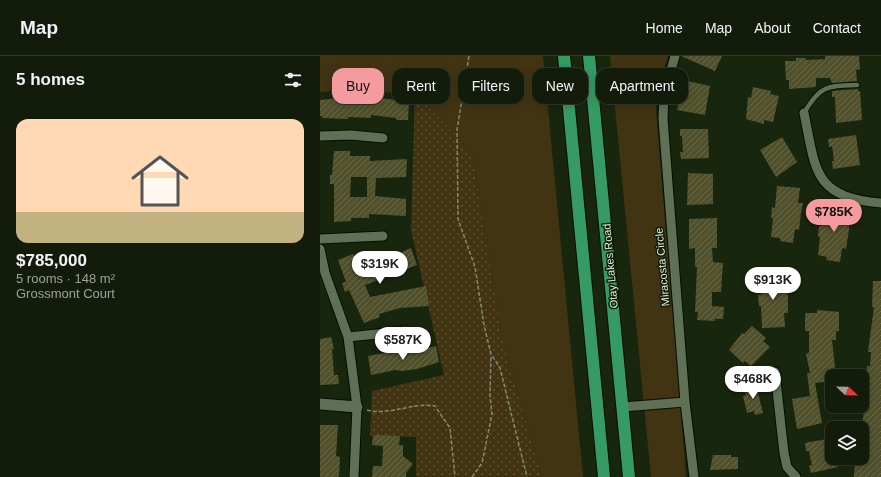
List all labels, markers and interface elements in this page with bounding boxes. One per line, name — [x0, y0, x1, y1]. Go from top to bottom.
text: Map — [20, 17, 58, 38]
text: Home — [646, 20, 683, 36]
text: Map — [705, 20, 732, 36]
text: About — [754, 20, 791, 36]
text: Contact — [813, 20, 861, 36]
chip: Buy — [332, 68, 384, 104]
chip: Rent — [392, 68, 450, 104]
chip: Filters — [458, 68, 524, 104]
chip: New — [532, 68, 588, 104]
chip: Apartment — [596, 68, 688, 104]
icon: filters — [282, 69, 304, 91]
text: 5 homes — [16, 70, 85, 89]
icon: home — [124, 145, 196, 217]
pin: $785K — [806, 199, 862, 233]
text: $785K — [815, 204, 853, 219]
street label: Otay Lakes Road — [600, 223, 620, 309]
street label: Miracosta Circle — [653, 227, 671, 307]
text: $785,000 — [16, 251, 87, 270]
pin: $319K — [352, 251, 408, 285]
text: $319K — [361, 256, 399, 271]
pin: $913K — [745, 267, 801, 301]
text: 5 rooms · 148 m² — [16, 271, 115, 286]
text: $913K — [754, 272, 792, 287]
text: Grossmont Court — [16, 286, 115, 301]
pin: $587K — [375, 327, 431, 361]
text: $587K — [384, 332, 422, 347]
pin: $468K — [725, 366, 781, 400]
north arrow — [825, 369, 869, 413]
map controls — [825, 369, 869, 465]
text: $468K — [734, 371, 772, 386]
button: layers — [825, 421, 869, 465]

